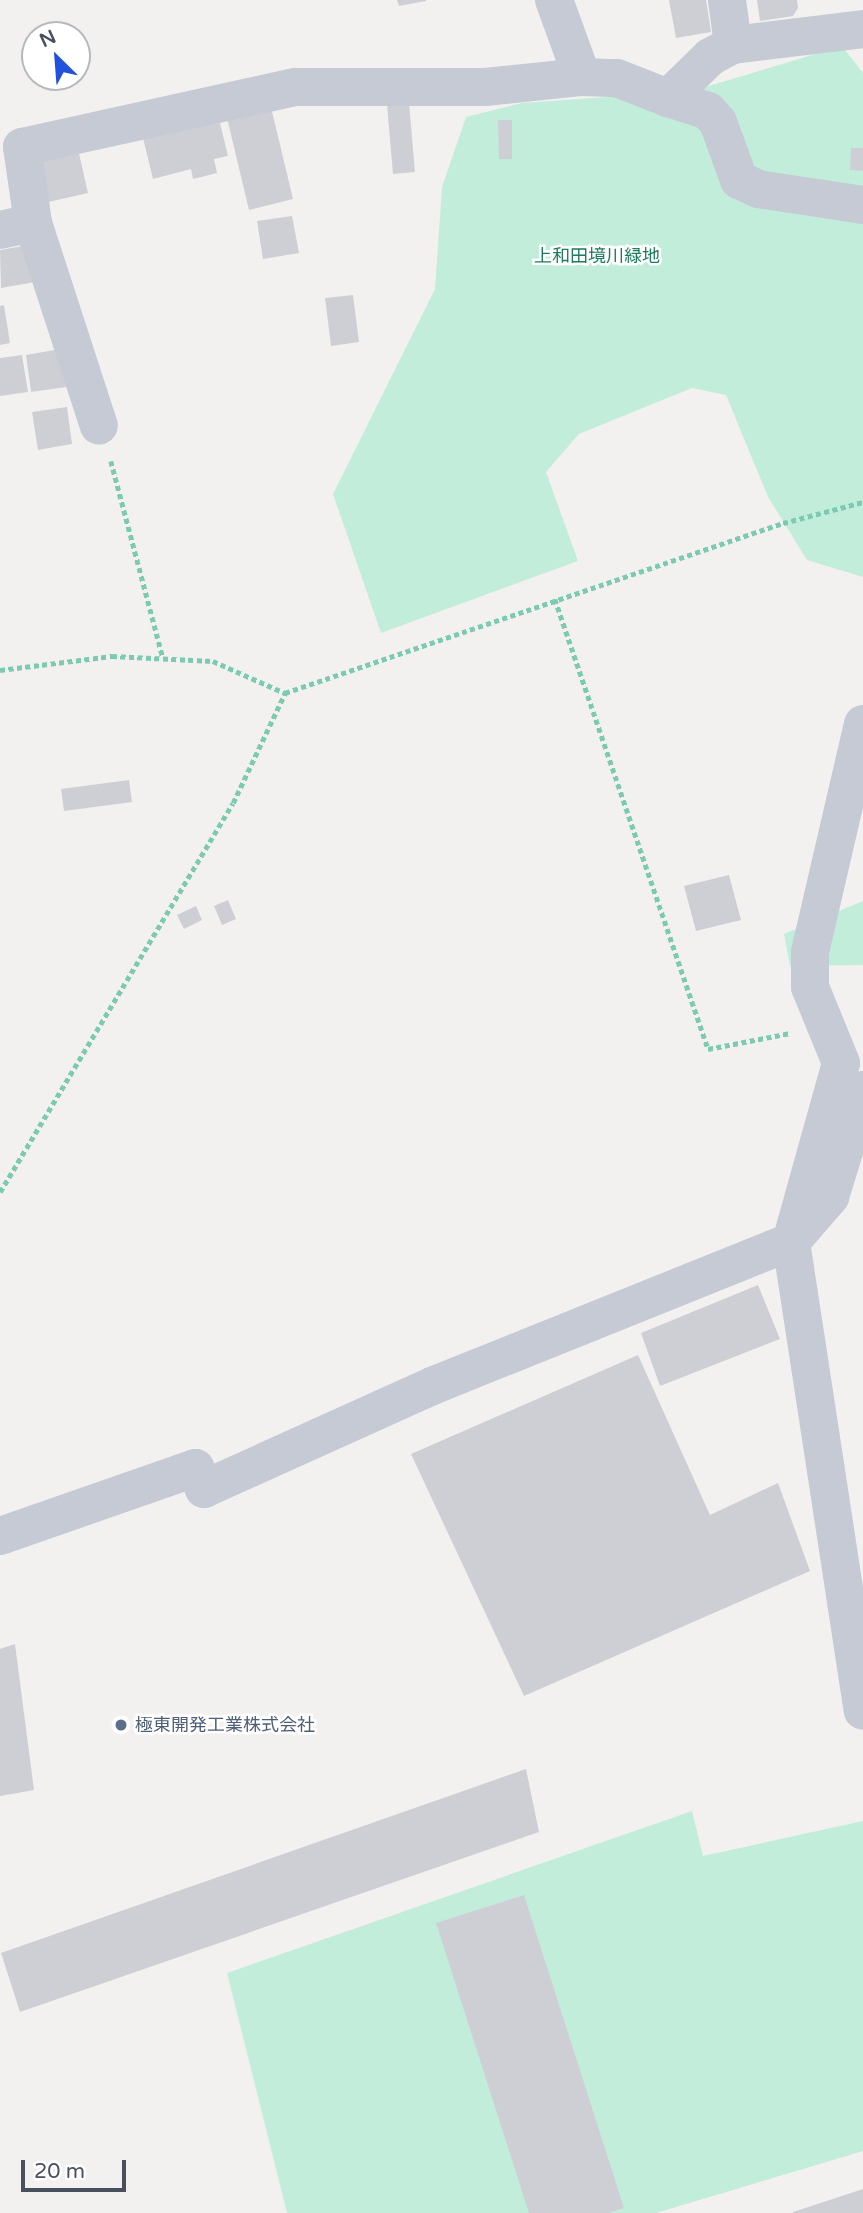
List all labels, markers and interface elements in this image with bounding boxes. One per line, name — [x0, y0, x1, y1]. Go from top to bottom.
north arrow — [21, 21, 91, 91]
text: N — [36, 26, 60, 52]
park label: 上和田境川緑地 — [534, 245, 660, 267]
place label: 極東開発工業株式会社 — [135, 1714, 315, 1736]
marker: 極東開発工業株式会社 — [113, 1717, 129, 1733]
scale bar — [24, 2146, 130, 2190]
text: 20 m — [34, 2159, 85, 2184]

